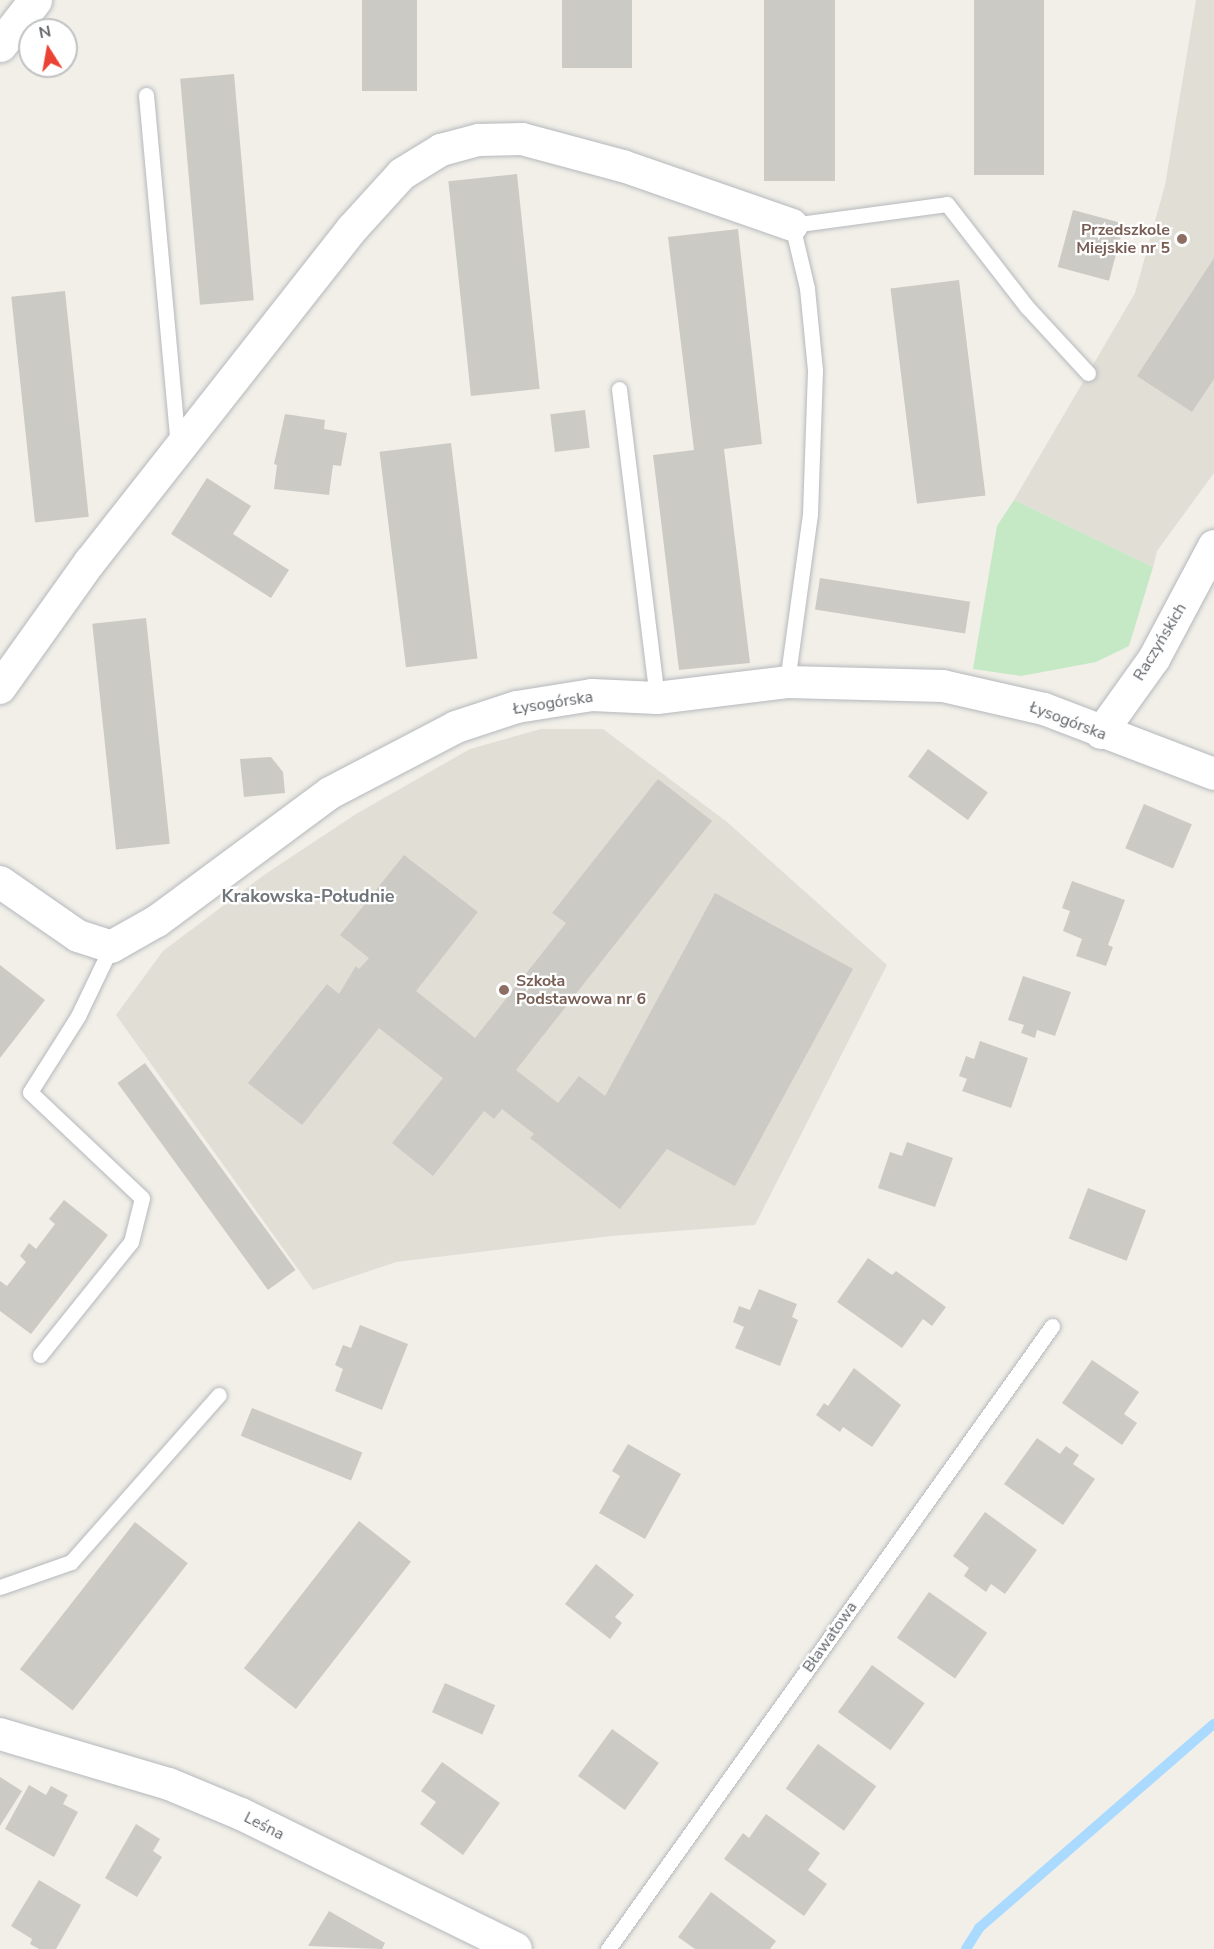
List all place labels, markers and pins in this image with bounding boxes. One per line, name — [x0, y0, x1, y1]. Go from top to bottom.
place label: Przedszkole Miejskie nr 5 — [1076, 220, 1170, 258]
marker: Przedszkole Miejskie nr 5 — [1175, 232, 1189, 246]
place label: Szkoła Podstawowa nr 6 — [516, 971, 646, 1009]
marker: Szkoła Podstawowa nr 6 — [497, 983, 511, 997]

